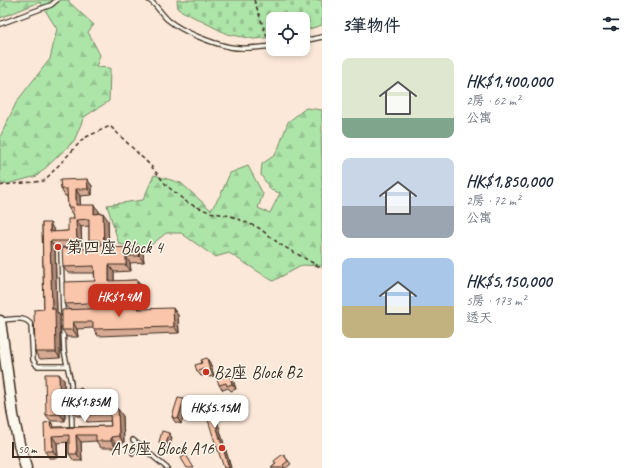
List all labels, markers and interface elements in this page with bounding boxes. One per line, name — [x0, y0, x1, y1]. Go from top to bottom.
map controls — [266, 12, 310, 56]
button: locate — [266, 12, 310, 56]
icon: filters — [600, 13, 622, 35]
text: 3筆物件 — [342, 15, 401, 36]
text: HK$1,400,000 — [466, 71, 552, 92]
icon: home — [374, 74, 422, 122]
text: 2房 · 62 m² — [466, 93, 520, 109]
text: 公寓 — [466, 110, 492, 126]
text: HK$1,850,000 — [466, 171, 552, 192]
icon: home — [374, 174, 422, 222]
text: 2房 · 72 m² — [466, 193, 520, 209]
text: 公寓 — [466, 210, 492, 226]
place label: 第四座 Block 4 — [66, 237, 165, 258]
marker: 第四座 Block 4 — [53, 242, 63, 252]
text: HK$5,150,000 — [466, 271, 552, 292]
icon: home — [374, 274, 422, 322]
pin: HK$1.4M — [82, 284, 156, 318]
text: HK$1.4M — [97, 289, 141, 305]
text: 5房 · 173 m² — [466, 293, 526, 309]
text: 透天 — [466, 310, 492, 326]
place label: B2座 Block B2 — [214, 362, 303, 383]
marker: B2座 Block B2 — [201, 367, 211, 377]
pin: HK$1.85M — [44, 389, 126, 423]
text: HK$1.85M — [60, 394, 110, 410]
pin: HK$5.15M — [174, 395, 256, 429]
text: HK$5.15M — [190, 400, 240, 416]
place label: A16座 Block A16 — [111, 438, 215, 459]
scale bar — [12, 440, 67, 459]
text: 50 m — [18, 442, 37, 456]
marker: A16座 Block A16 — [217, 443, 227, 453]

